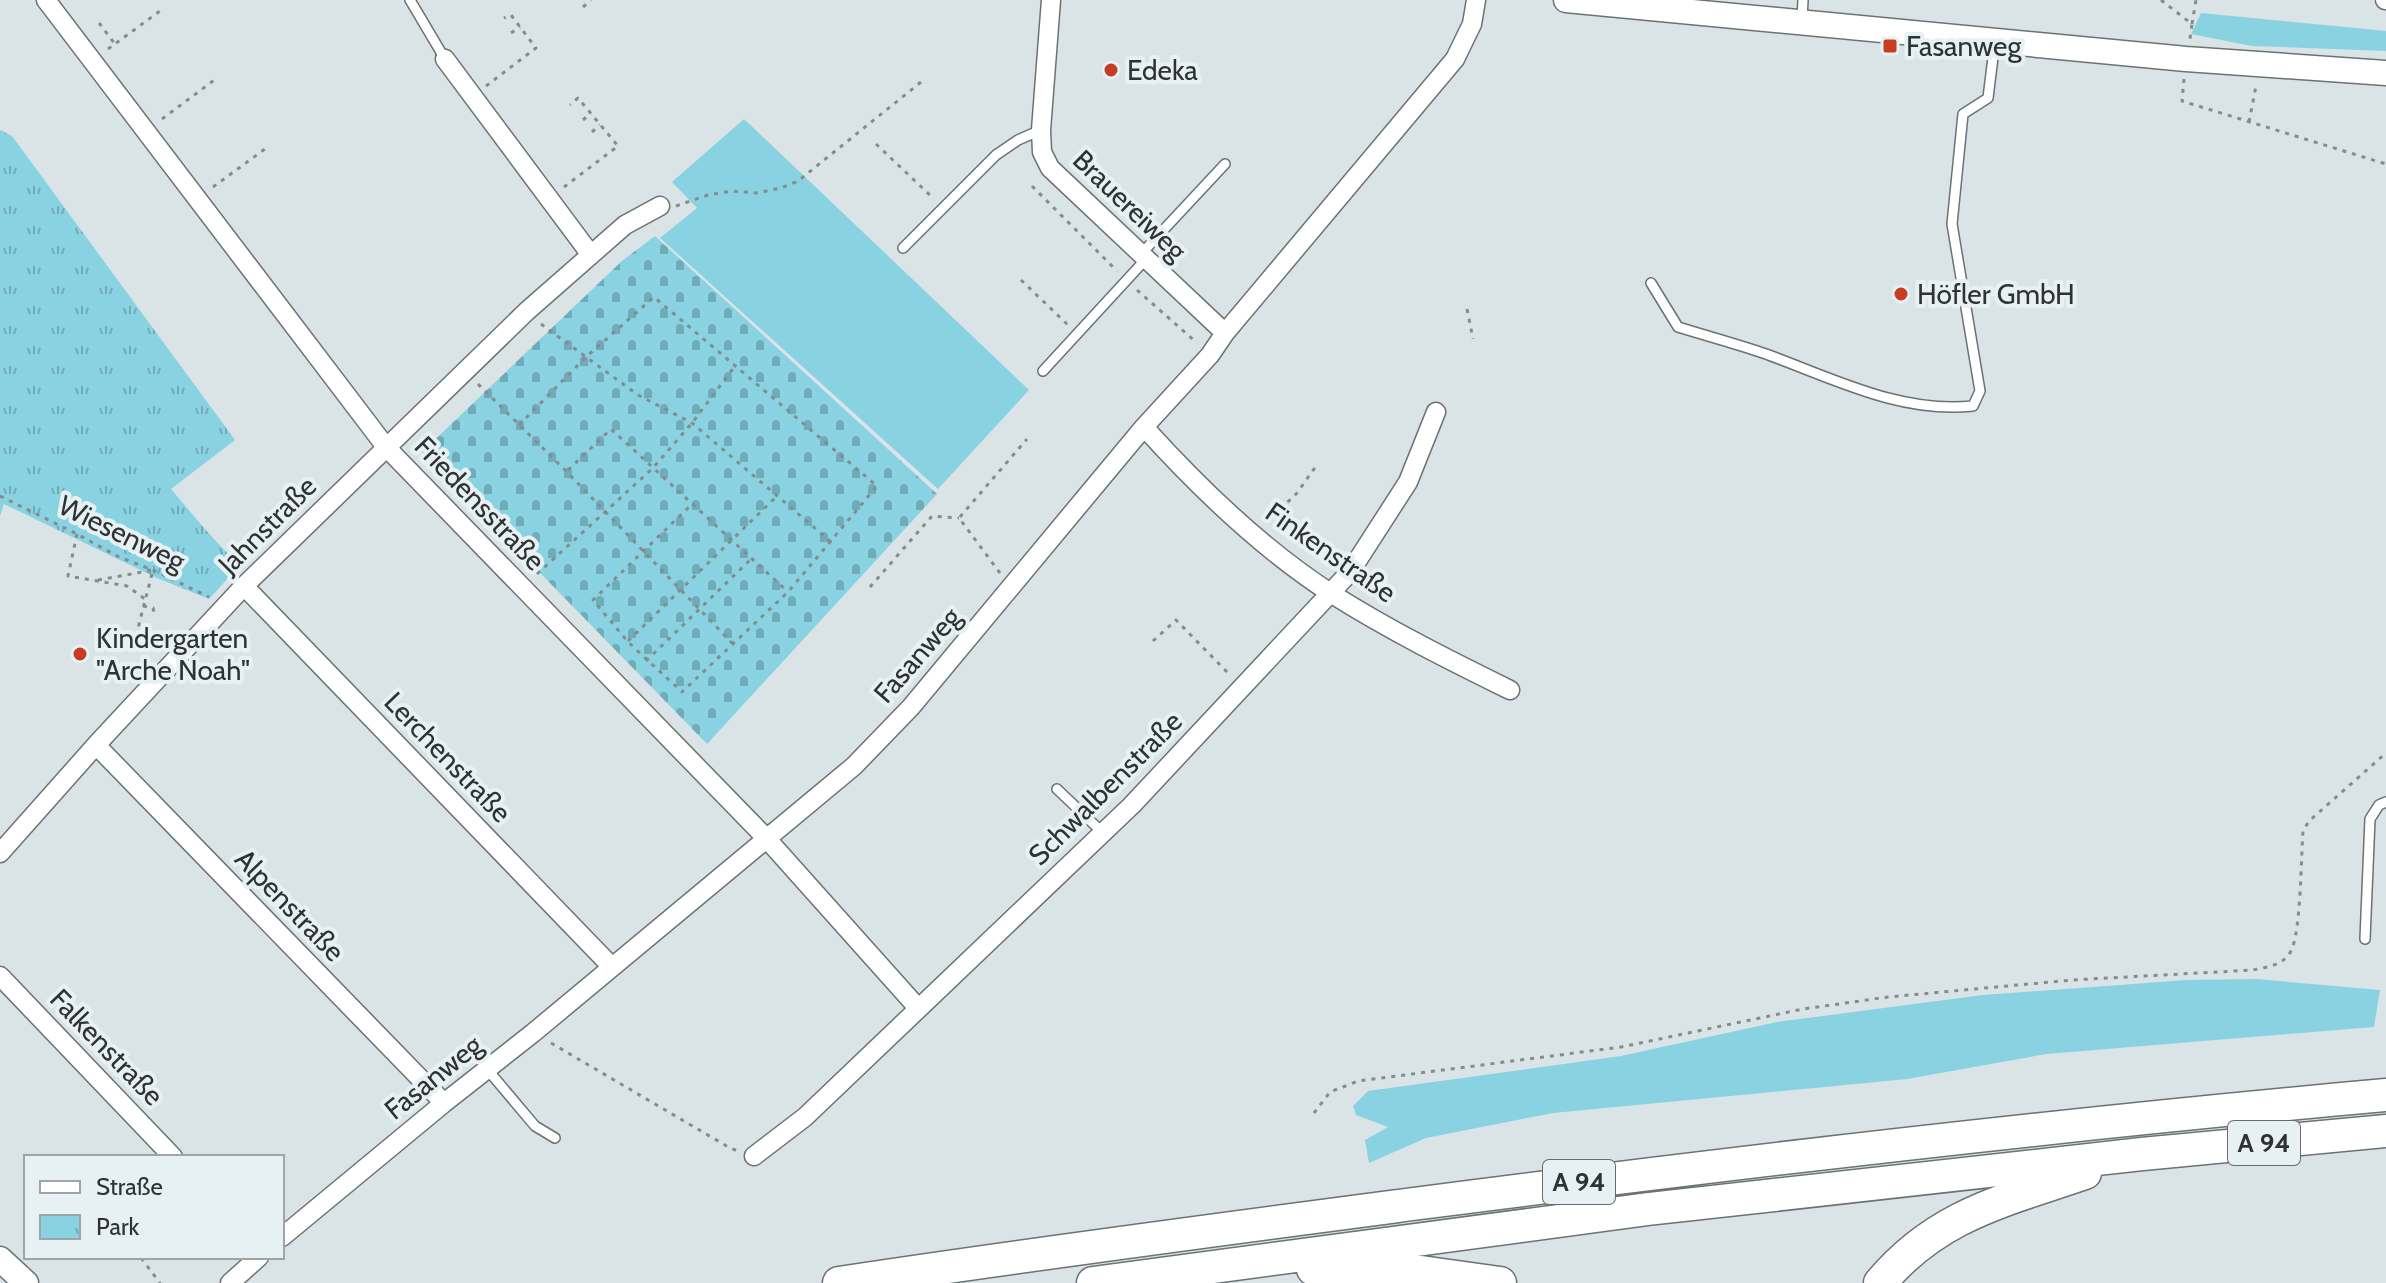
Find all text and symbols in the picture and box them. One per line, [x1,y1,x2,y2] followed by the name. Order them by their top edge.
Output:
[1906,29,2022,63] place label: Fasanweg
[1881,37,1899,55] marker: Fasanweg
[1127,53,1198,87] place label: Edeka
[1102,61,1120,79] marker: Edeka
[1066,142,1195,268] street label: Brauereiweg
[1917,277,2075,311] place label: Höfler GmbH
[1892,285,1910,303] marker: Höfler GmbH
[408,429,552,577] street label: Friedensstraße
[210,469,323,582] street label: Jahnstraße
[53,488,192,579] street label: Wiesenweg
[1259,495,1403,609] street label: Finkenstraße
[866,600,968,710] street label: Fasanweg
[96,621,250,687] place label: Kindergarten "Arche Noah"
[71,645,89,663] marker: Kindergarten "Arche Noah"
[377,685,519,829] street label: Lerchenstraße
[1021,704,1189,872] street label: Schwalbenstraße
[228,842,352,968] street label: Alpenstraße
[43,982,171,1112] street label: Falkenstraße
[377,1027,489,1127] street label: Fasanweg
[2228,1121,2300,1165] road number: A 94
[24,1155,284,1259] legend
[1543,1160,1615,1204] road number: A 94
[96,1172,163,1201] text: Straße
[96,1212,139,1241] text: Park

